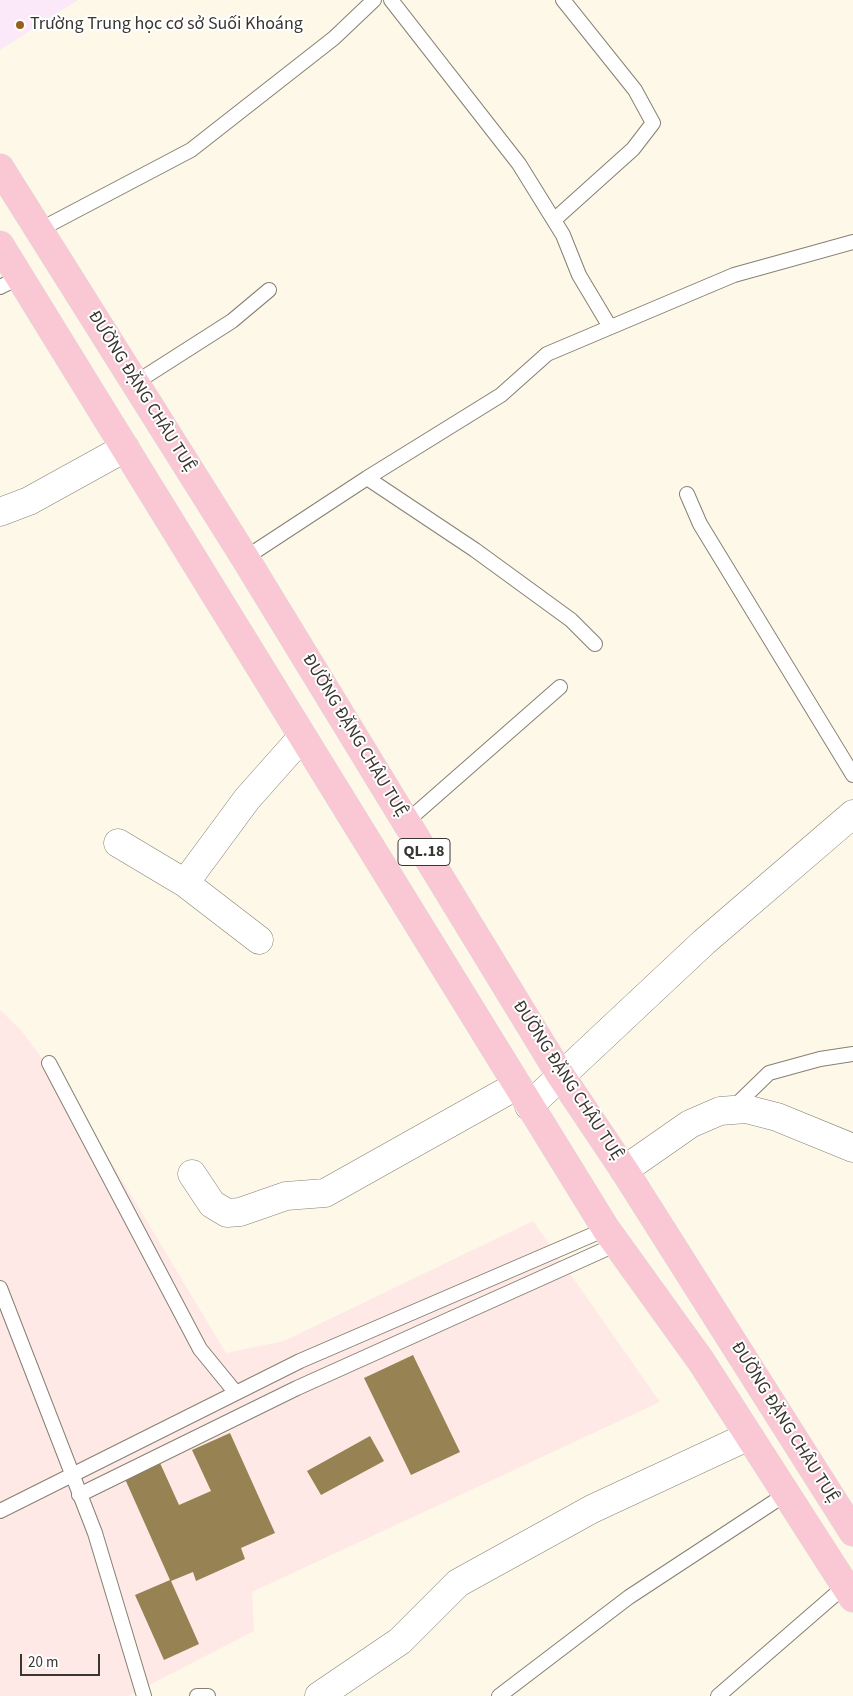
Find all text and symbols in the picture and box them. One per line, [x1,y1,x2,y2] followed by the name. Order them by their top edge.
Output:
[30,14,303,36] place label: Trường Trung học cơ sở Suối Khoáng
[14,19,26,31] marker: Trường Trung học cơ sở Suối Khoáng
[82,307,200,477] street label: ĐƯỜNG ĐẶNG CHÂU TUỆ
[297,651,411,821] street label: ĐƯỜNG ĐẶNG CHÂU TUỆ
[398,839,450,866] road number: QL.18
[507,997,627,1165] street label: ĐƯỜNG ĐẶNG CHÂU TUỆ
[725,1338,843,1508] street label: ĐƯỜNG ĐẶNG CHÂU TUỆ
[22,1644,102,1676] scale bar
[28,1652,58,1673] text: 20 m

